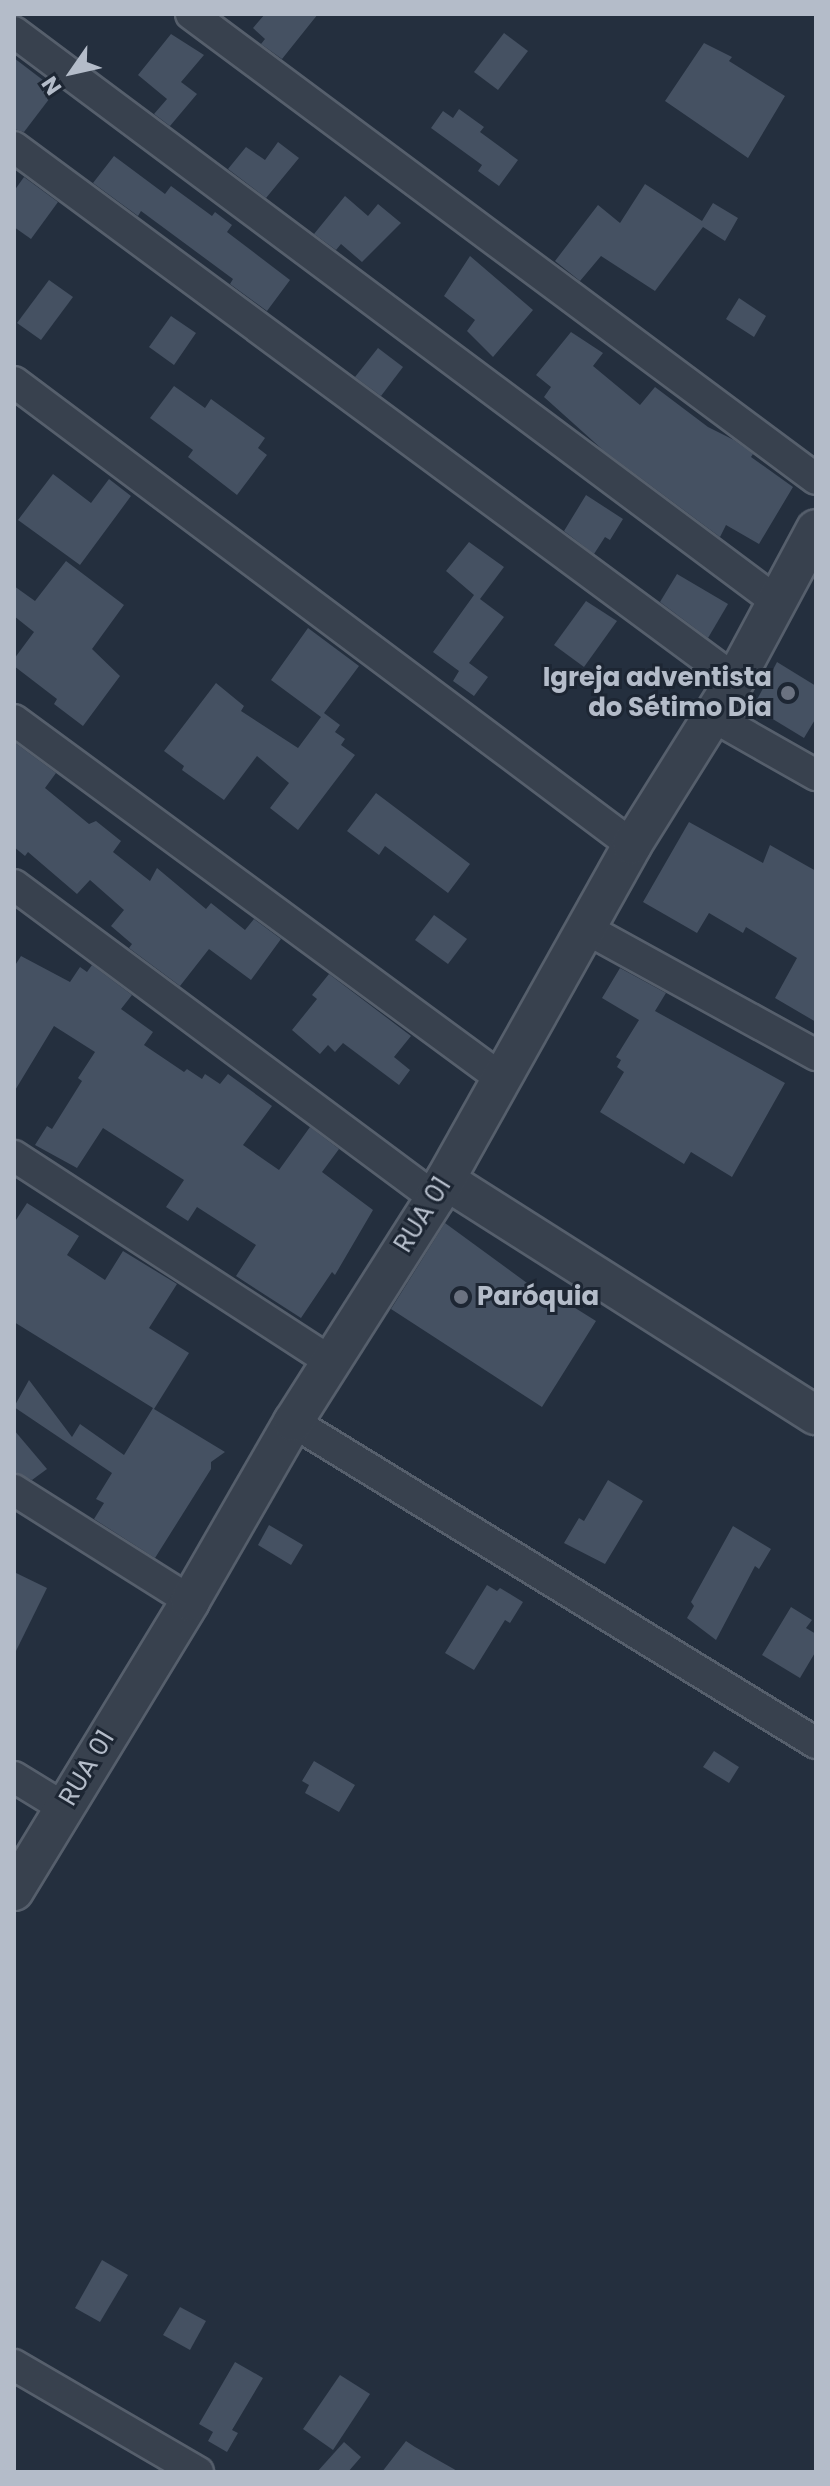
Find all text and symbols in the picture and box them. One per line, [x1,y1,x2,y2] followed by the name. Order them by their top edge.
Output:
[32,32,112,112] north arrow
[34,70,69,101] text: N
[543,662,772,724] place label: Igreja adventista do Sétimo Dia
[779,684,797,702] marker: Igreja adventista do Sétimo Dia
[388,1172,458,1258] street label: RUA 01
[477,1281,599,1313] place label: Paróquia
[452,1288,470,1306] marker: Paróquia
[52,1725,122,1811] street label: RUA 01

